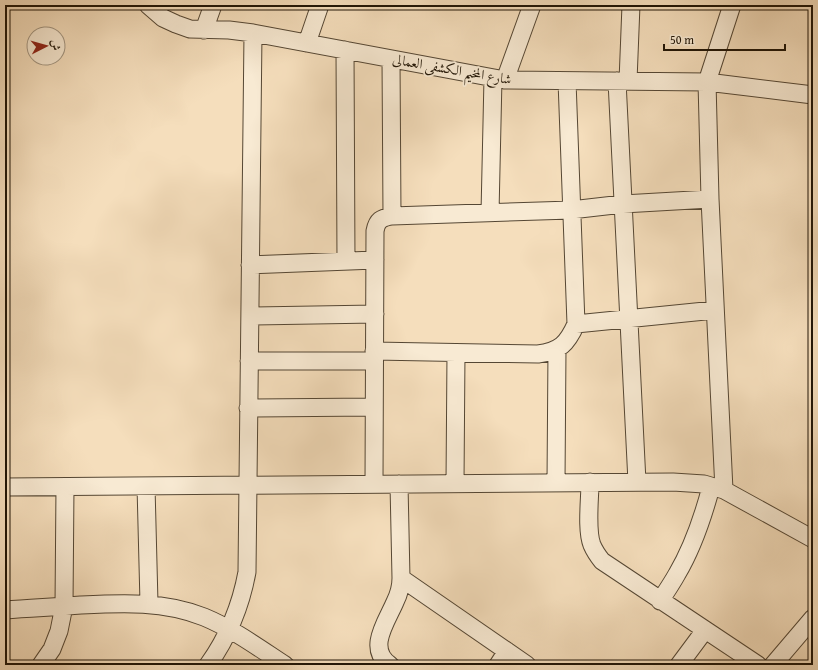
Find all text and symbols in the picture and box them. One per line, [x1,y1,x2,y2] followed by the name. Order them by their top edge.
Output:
[26,26,66,66] north arrow
[664,26,785,52] scale bar
[670,31,694,48] text: 50 m
[47,39,64,51] text: ش
[390,49,513,93] street label: شارع المخيم الكشفى العمالى

